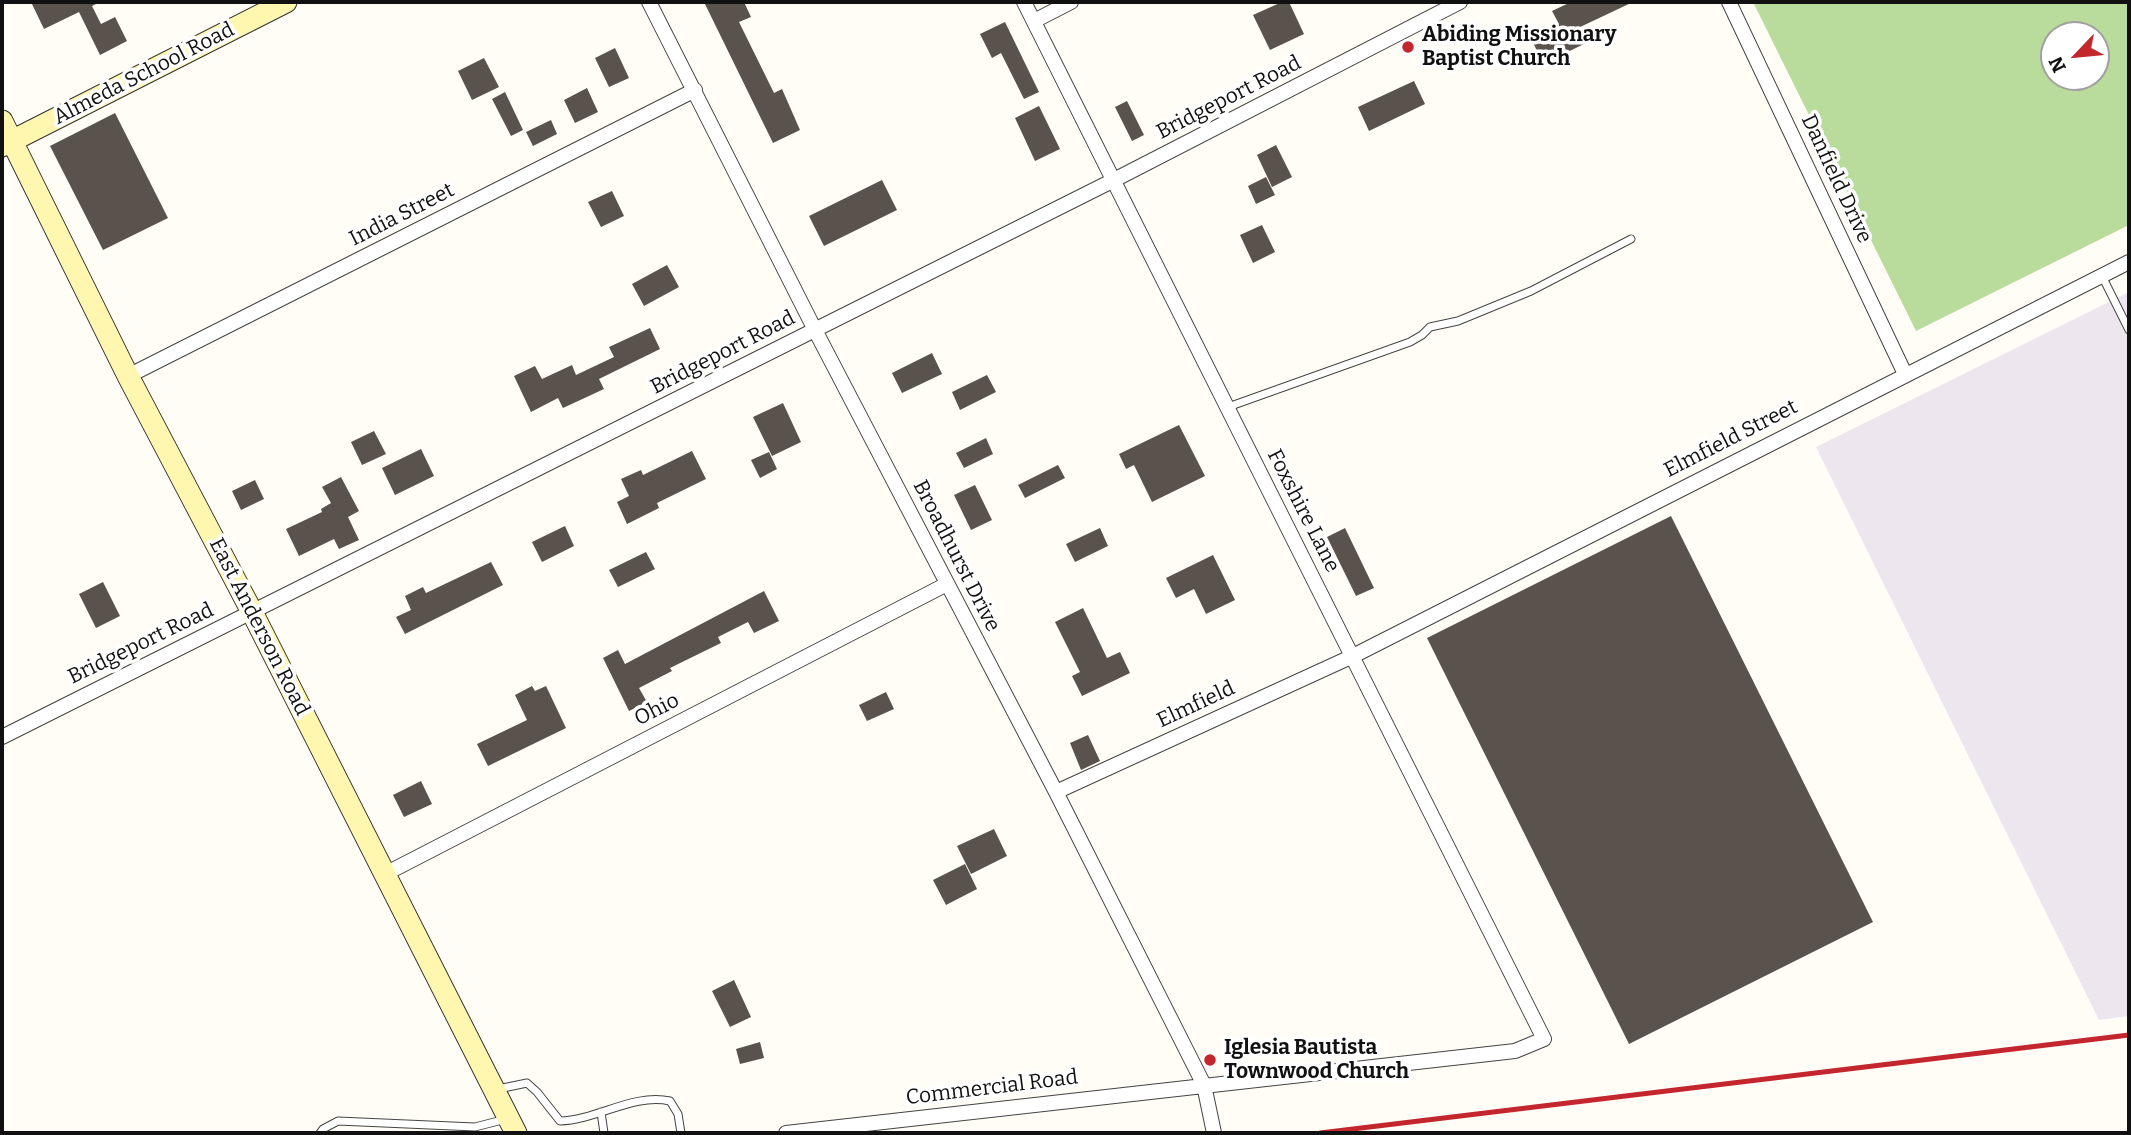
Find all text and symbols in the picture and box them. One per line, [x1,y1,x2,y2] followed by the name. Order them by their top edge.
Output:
[49,17,239,131] street label: Almeda School Road
[2040,21,2110,91] north arrow
[1422,22,1616,72] place label: Abiding Missionary Baptist Church
[1400,39,1416,55] marker: Abiding Missionary Baptist Church
[1153,51,1305,145] street label: Bridgeport Road
[2044,53,2071,76] text: N
[1795,111,1877,247] street label: Danfield Drive
[345,178,459,252] street label: India Street
[647,306,799,400] street label: Bridgeport Road
[1660,395,1802,483] street label: Elmfield Street
[1261,445,1345,577] street label: Foxshire Lane
[907,476,1005,636] street label: Broadhurst Drive
[203,534,315,720] street label: East Anderson Road
[64,598,218,690] street label: Bridgeport Road
[1153,676,1239,734] street label: Elmfield
[630,688,684,732] street label: Ohio
[1224,1035,1409,1085] place label: Iglesia Bautista Townwood Church
[1202,1052,1218,1068] marker: Iglesia Bautista Townwood Church
[905,1065,1079,1111] street label: Commercial Road

